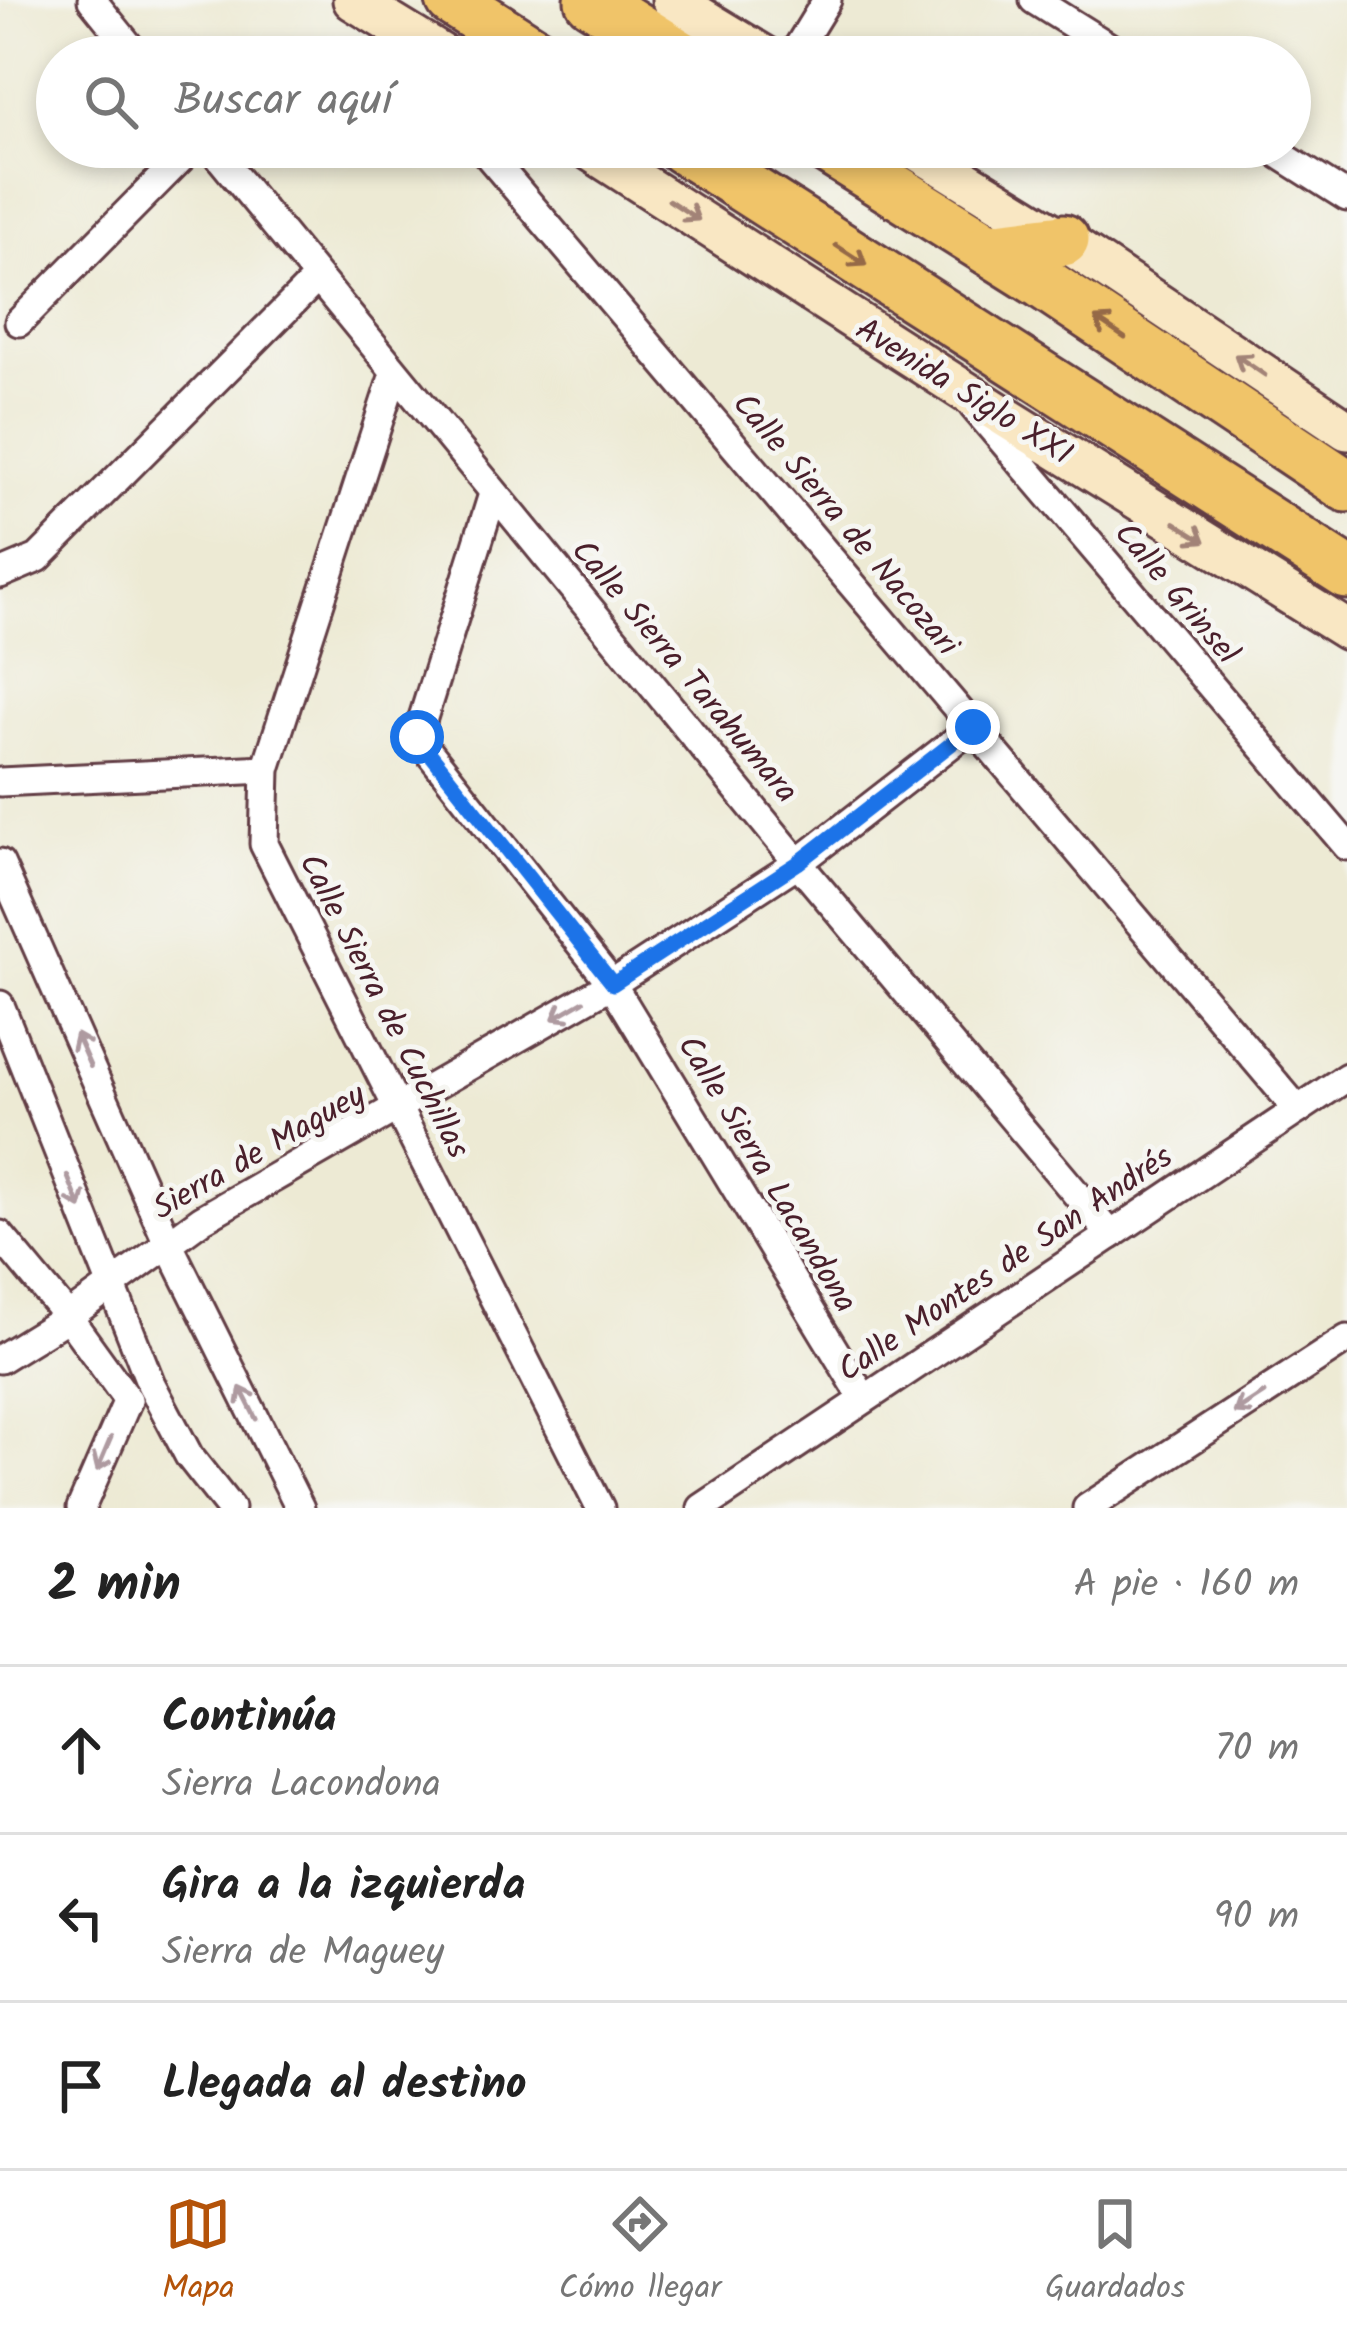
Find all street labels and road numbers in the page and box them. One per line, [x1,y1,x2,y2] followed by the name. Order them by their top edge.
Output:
[844,305,1082,481] street label: Avenida Siglo XXI
[718,381,972,670] street label: Calle Sierra de Nacozari
[1099,511,1251,678] street label: Calle Grinsel
[556,528,810,816] street label: Calle Sierra Tarahumara
[283,845,483,1168] street label: Calle Sierra de Cuchillas
[662,1026,870,1324] street label: Calle Sierra Lacandona
[143,1070,377,1236] street label: Sierra de Maguey
[827,1133,1184,1397] street label: Calle Montes de San Andrés

